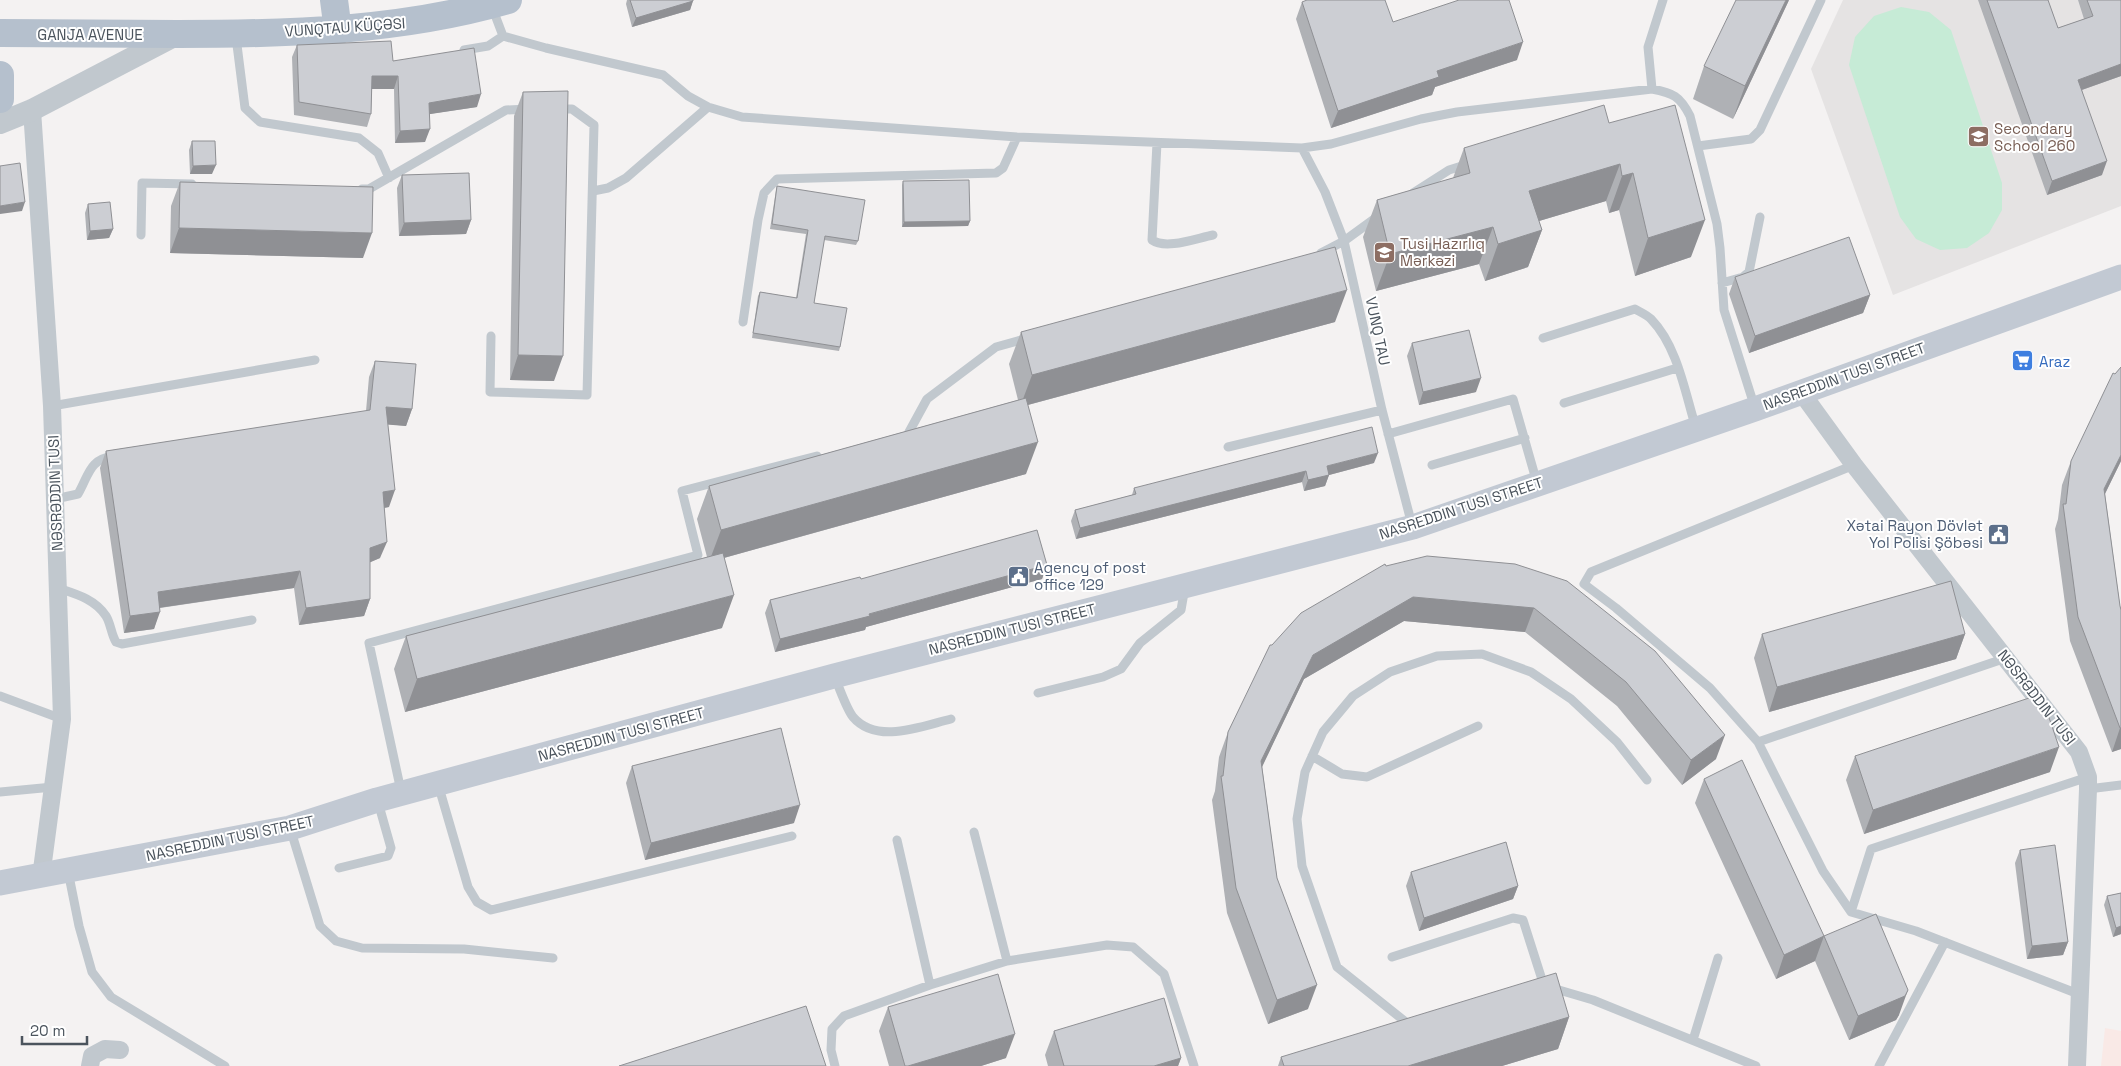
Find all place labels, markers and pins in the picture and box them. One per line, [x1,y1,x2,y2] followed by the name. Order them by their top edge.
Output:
[1994,119,2075,155] place label: Secondary School 260
[1966,125,1990,149] school or university icon: Secondary School 260
[1400,234,1485,270] place label: Tusi Hazırlıq Mərkəzi
[1372,240,1396,264] school or university icon: Tusi Hazırlıq Mərkəzi
[2011,349,2035,373] supermarket icon: Araz
[2039,352,2070,371] place label: Araz
[1847,516,1983,552] place label: Xətai Rayon Dövlət Yol Polisi Şöbəsi
[1987,522,2011,546] public building icon: Xətai Rayon Dövlət Yol Polisi Şöbəsi
[1034,558,1146,594] place label: Agency of post office 129
[1006,564,1030,588] public building icon: Agency of post office 129

